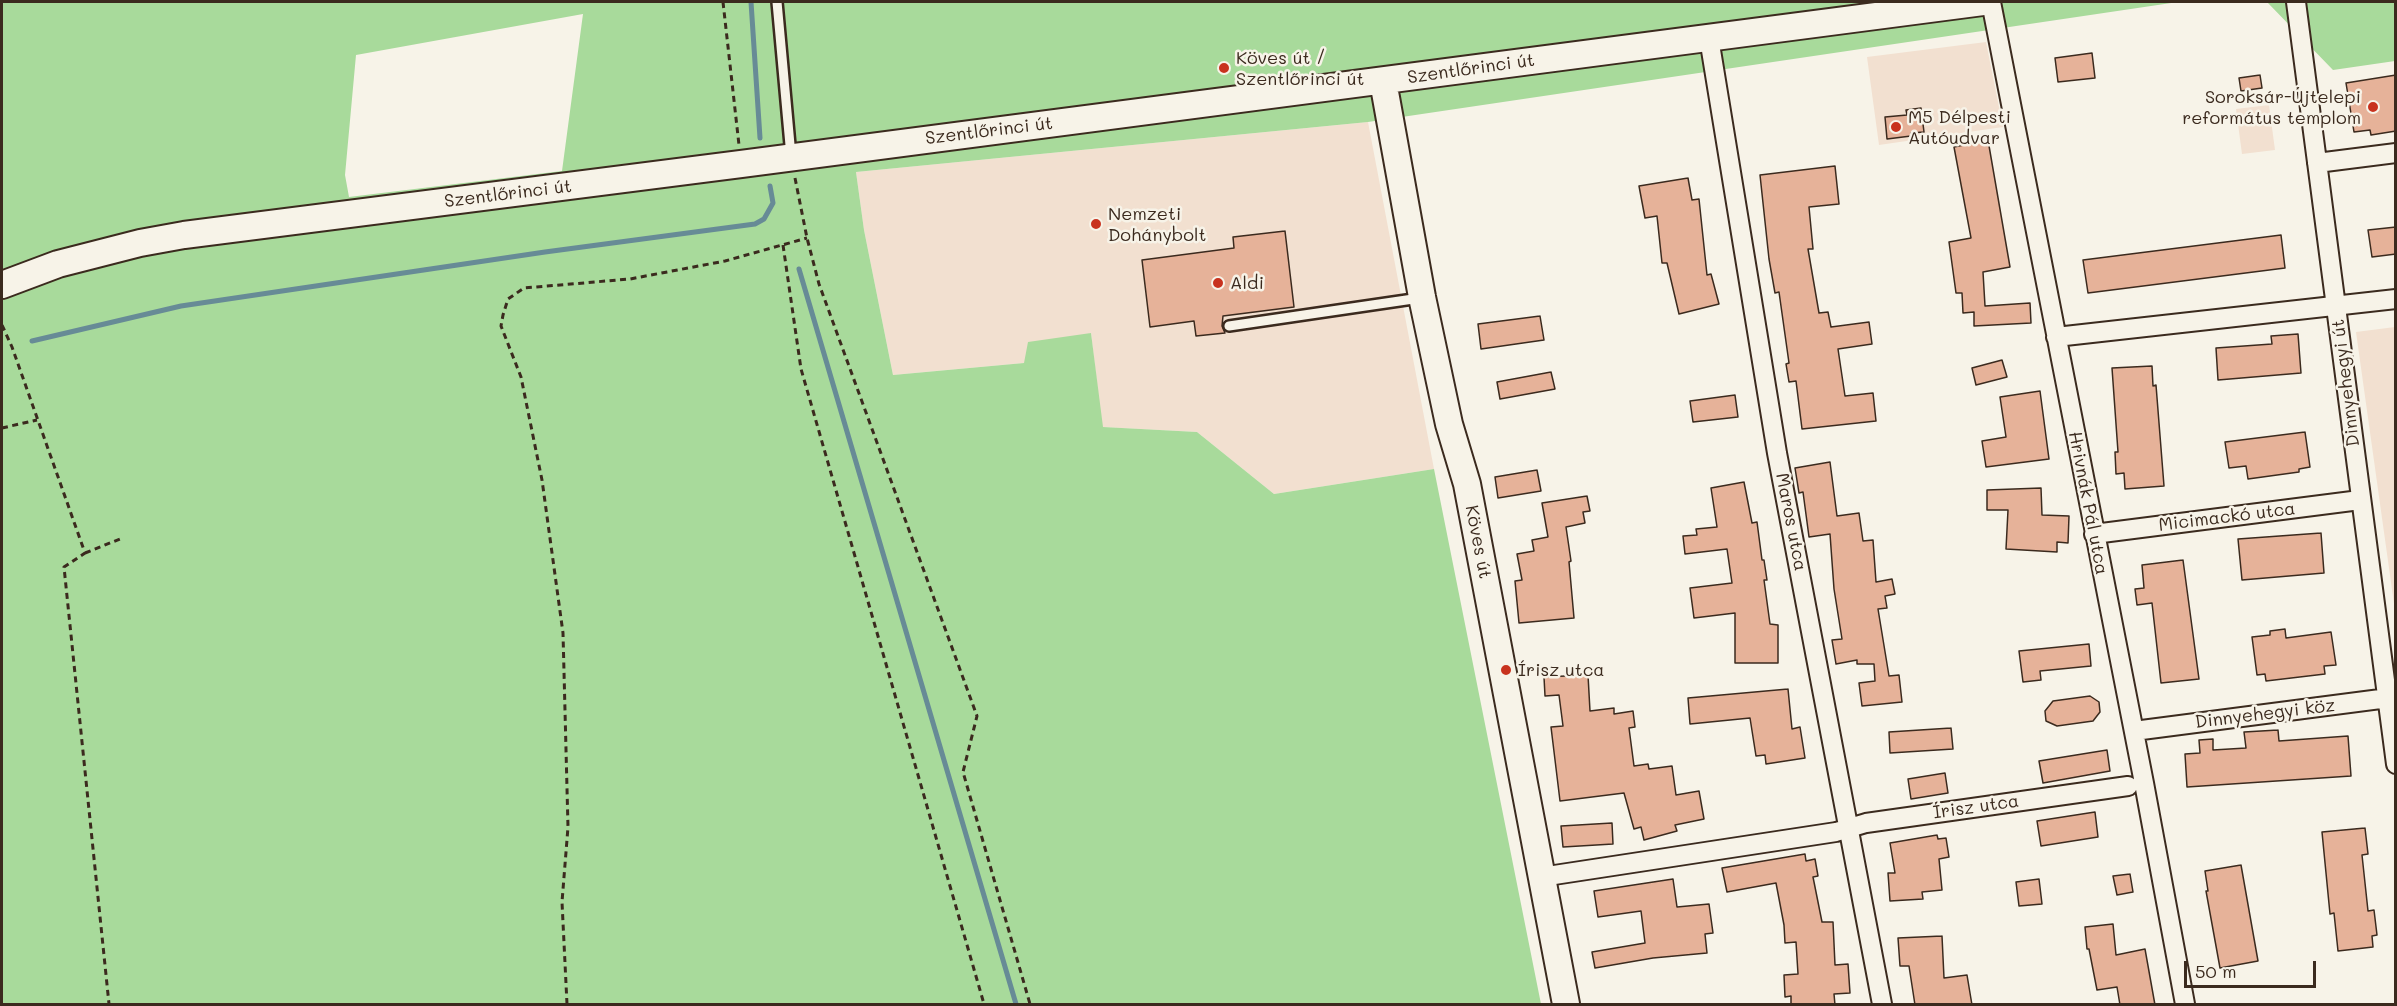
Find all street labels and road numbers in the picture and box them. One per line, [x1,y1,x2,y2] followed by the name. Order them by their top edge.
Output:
[1406,49,1536,89] street label: Szentlőrinci út
[924,112,1054,150] street label: Szentlőrinci út
[443,175,573,213] street label: Szentlőrinci út
[2327,318,2365,448] street label: Dinnyehegyi út
[2064,430,2112,576] street label: Hrivnák Pál utca
[1771,471,1811,573] street label: Maros utca
[2157,498,2297,536] street label: Micimackó utca
[1460,503,1496,581] street label: Köves út
[2194,695,2336,733] street label: Dinnyehegyi köz
[1932,790,2020,824] street label: Írisz utca

